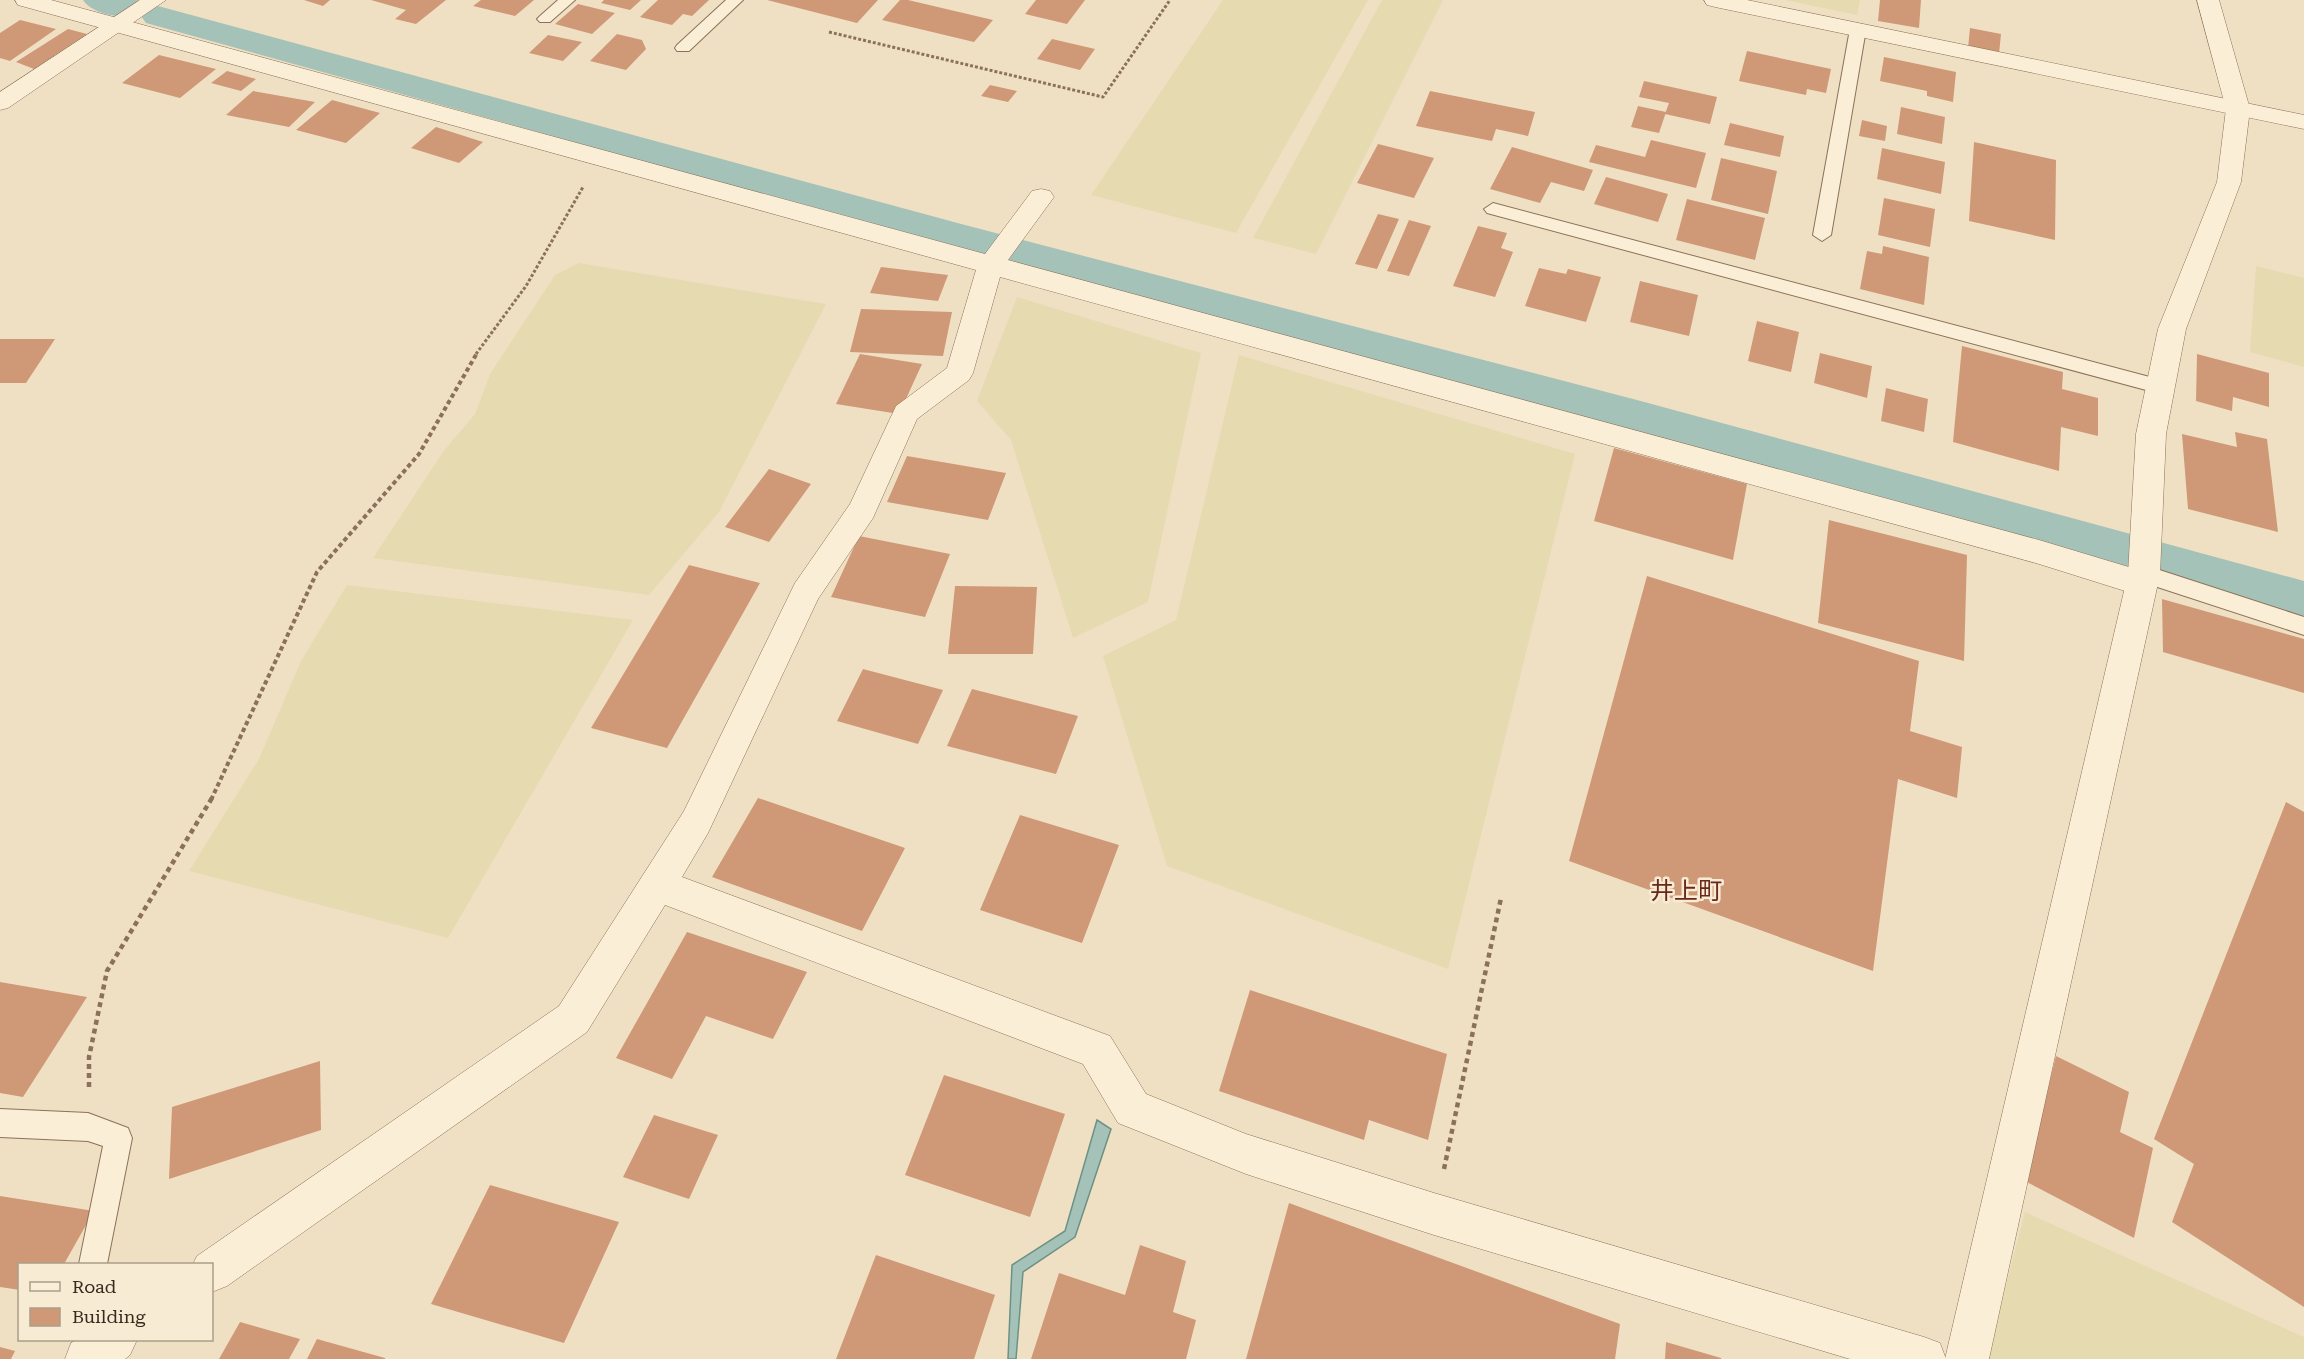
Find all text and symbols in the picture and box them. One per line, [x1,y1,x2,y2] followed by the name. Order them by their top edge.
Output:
[1650,877,1722,905] district label: 井上町
[18,1263,213,1341] legend
[72,1276,117,1297] text: Road
[72,1306,146,1327] text: Building

